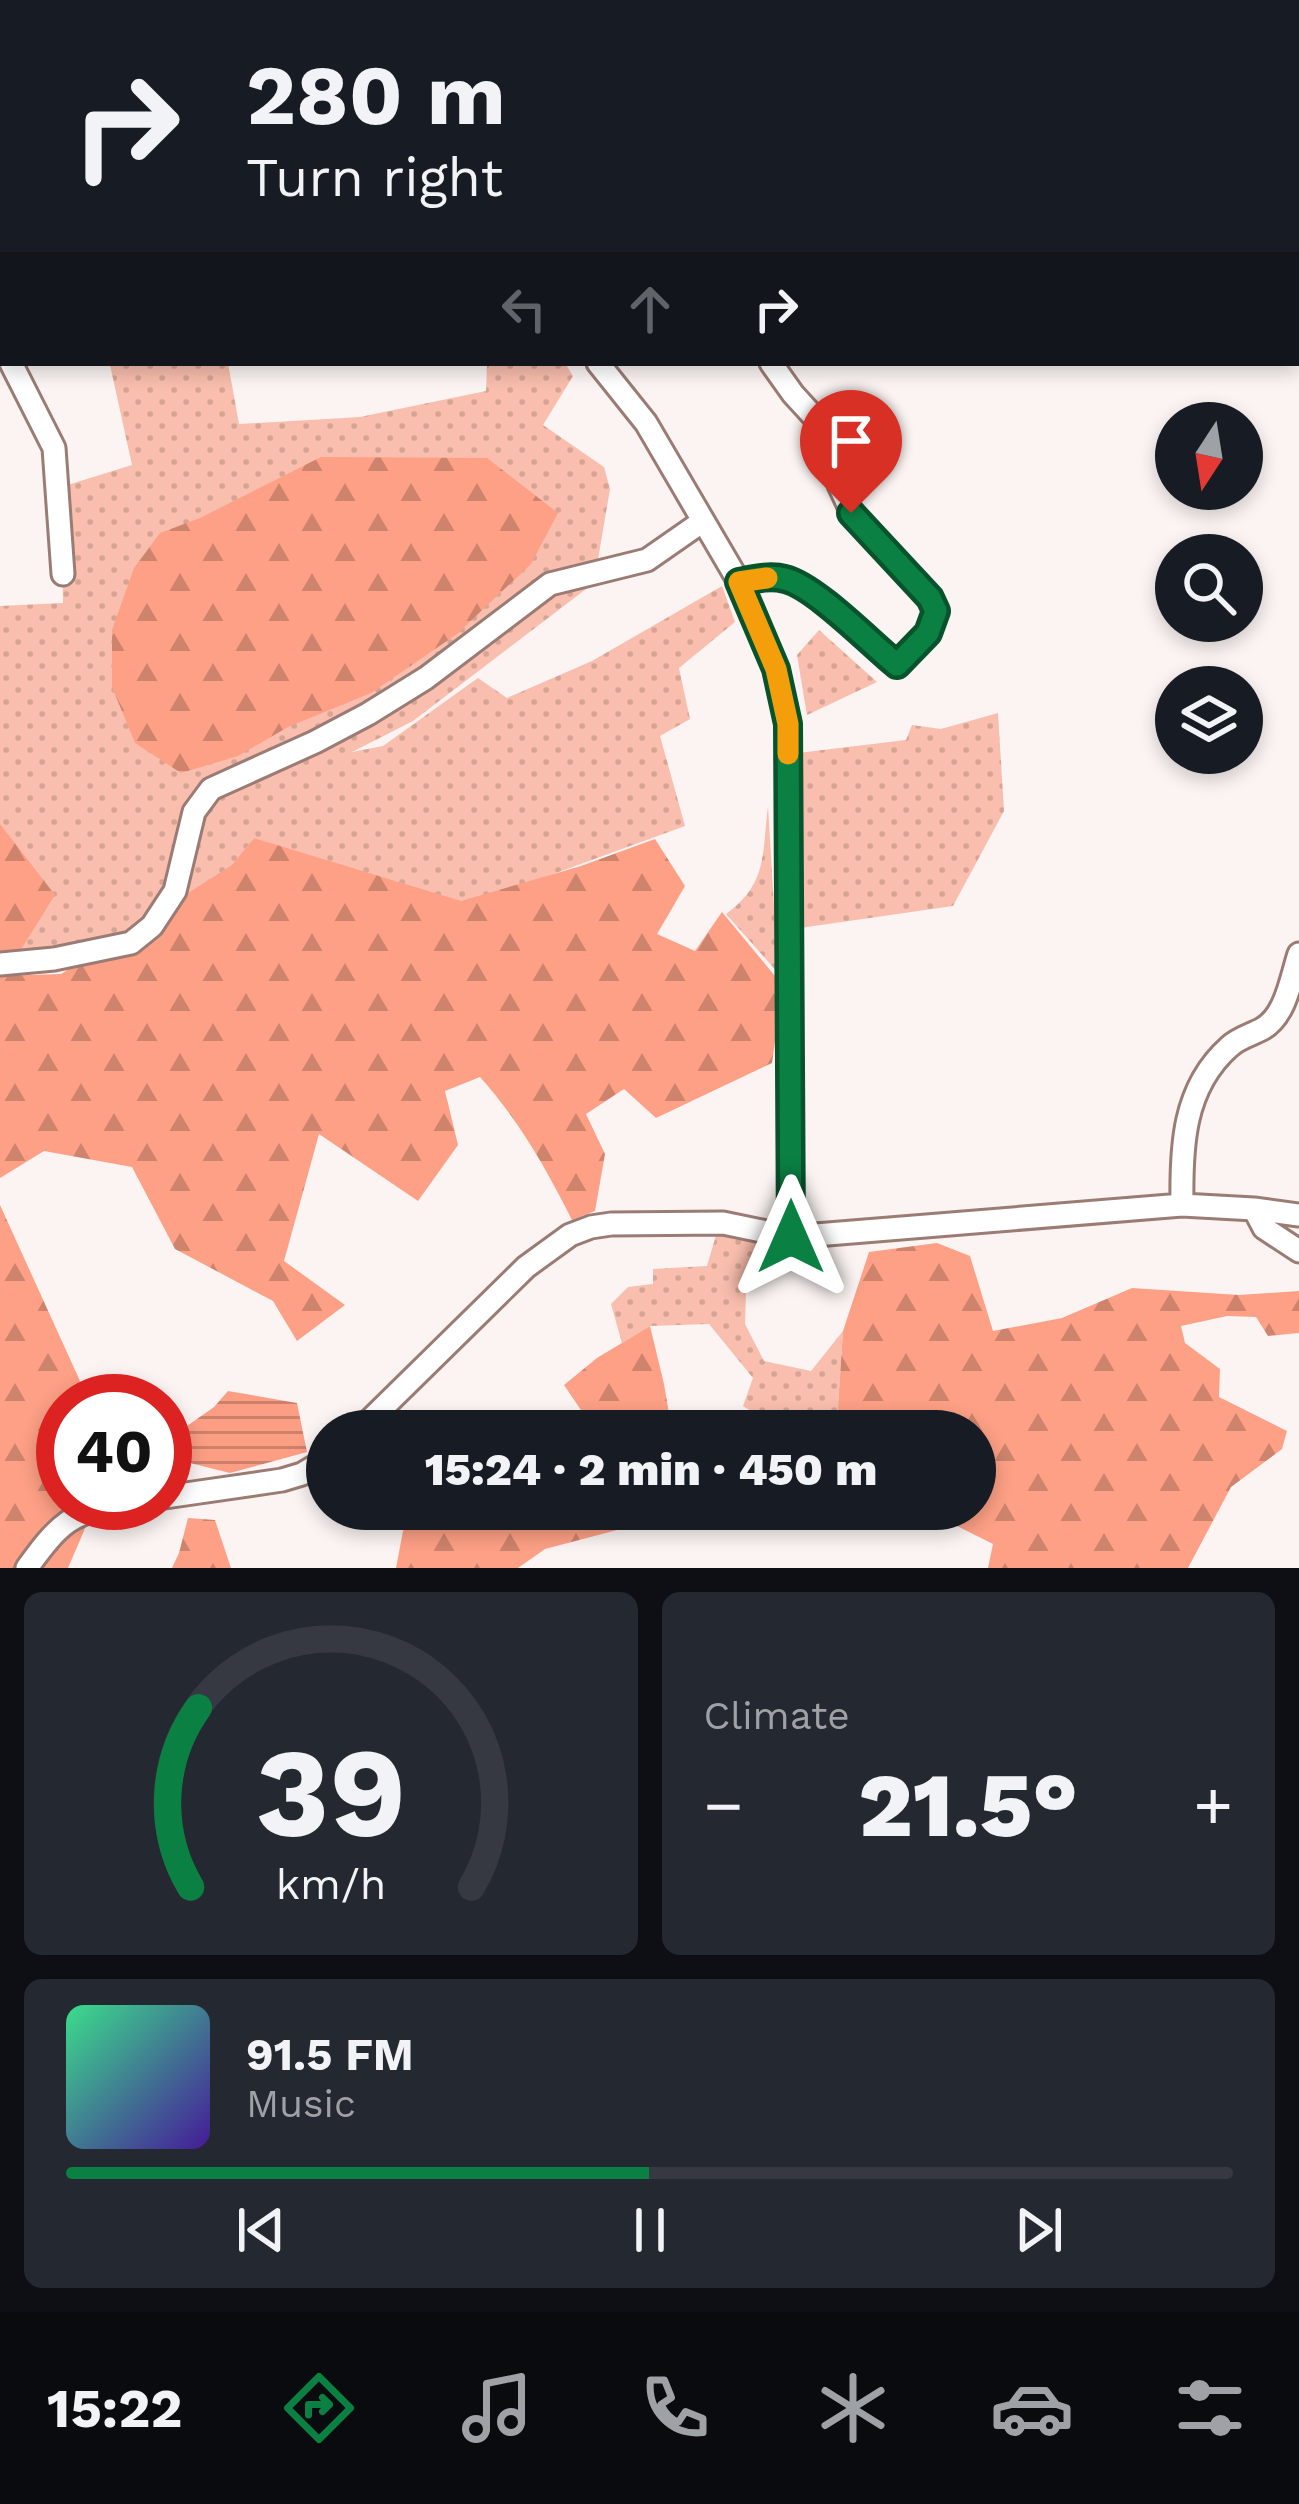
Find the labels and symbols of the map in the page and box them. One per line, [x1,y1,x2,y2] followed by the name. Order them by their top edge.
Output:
[800,390,902,513] pin
[1155,402,1263,510] north arrow
[728,1174,854,1300] position arrow
[36,1374,192,1530] speed limit sign: 40

